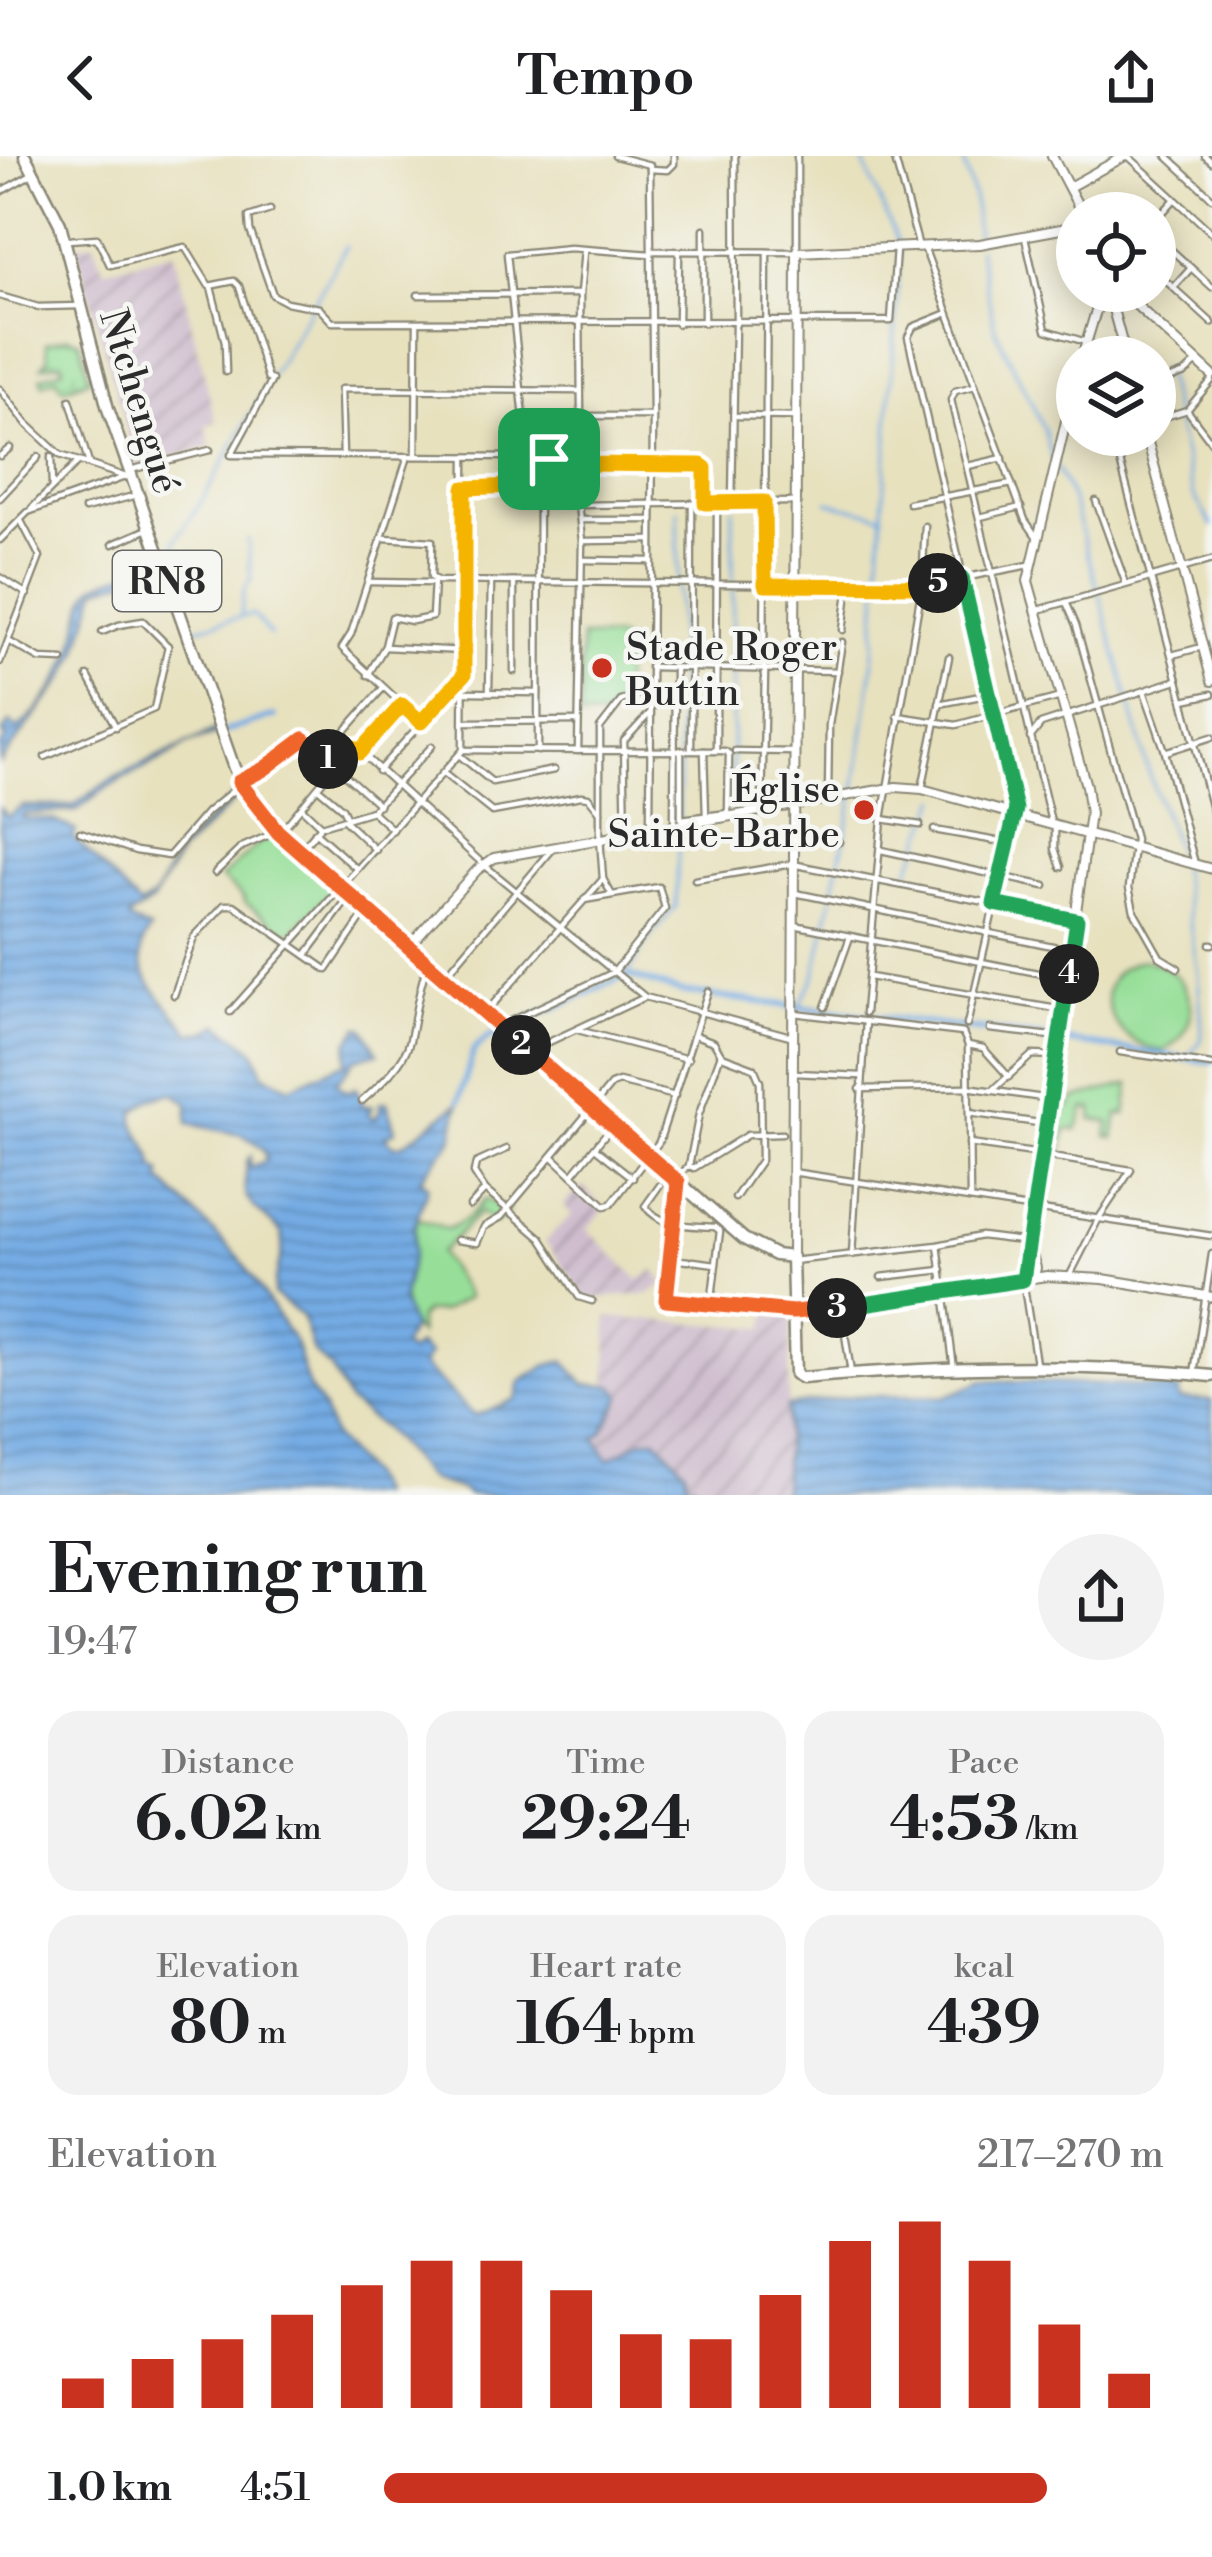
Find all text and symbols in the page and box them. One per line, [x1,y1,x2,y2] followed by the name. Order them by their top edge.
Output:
[517,44,695,112] text: Tempo
[48,45,114,111] icon: back
[1098,45,1164,111] icon: share
[1056,192,1176,456] map controls
[1056,192,1176,312] button: locate
[87,304,190,500] street label: Ntchengué
[1056,336,1176,456] button: layers
[498,408,600,510] pin
[516,426,582,492] icon: arrive
[113,551,221,611] road number: RN8
[908,553,968,613] pin: 5
[928,562,948,603] text: 5
[625,624,837,718] place label: Stade Roger Buttin
[589,655,615,681] marker: Stade Roger Buttin
[298,729,358,789] pin: 1
[320,738,336,779] text: 1
[608,764,840,860] place label: Église Sainte-Barbe
[851,797,877,823] marker: Église Sainte-Barbe
[1039,944,1099,1004] pin: 4
[1058,953,1080,994] text: 4
[491,1015,551,1075] pin: 2
[511,1024,531,1065] text: 2
[807,1278,867,1338] pin: 3
[827,1287,847,1328] text: 3
[48,1531,427,1614] text: Evening run
[1038,1534,1164,1660] button: share
[48,1618,137,1667] text: 19:47
[161,1743,295,1784] text: Distance
[566,1743,646,1784] text: Time
[949,1743,1019,1784] text: Pace
[134,1784,269,1859] text: 6.02
[521,1784,691,1859] text: 29:24
[889,1784,1019,1859] text: 4:53
[269,1809,322,1850] text: km
[1019,1809,1079,1850] text: /km
[157,1947,299,1988] text: Elevation
[530,1947,682,1988] text: Heart rate
[954,1947,1014,1988] text: kcal
[169,1988,251,2063] text: 80
[516,1988,622,2063] text: 164
[927,1988,1041,2063] text: 439
[251,2013,287,2054] text: m
[622,2013,696,2054] text: bpm
[48,2131,217,2180] text: Elevation
[977,2131,1164,2180] text: 217–270 m
[48,2464,172,2513] text: 1.0 km
[240,2464,310,2513] text: 4:51

